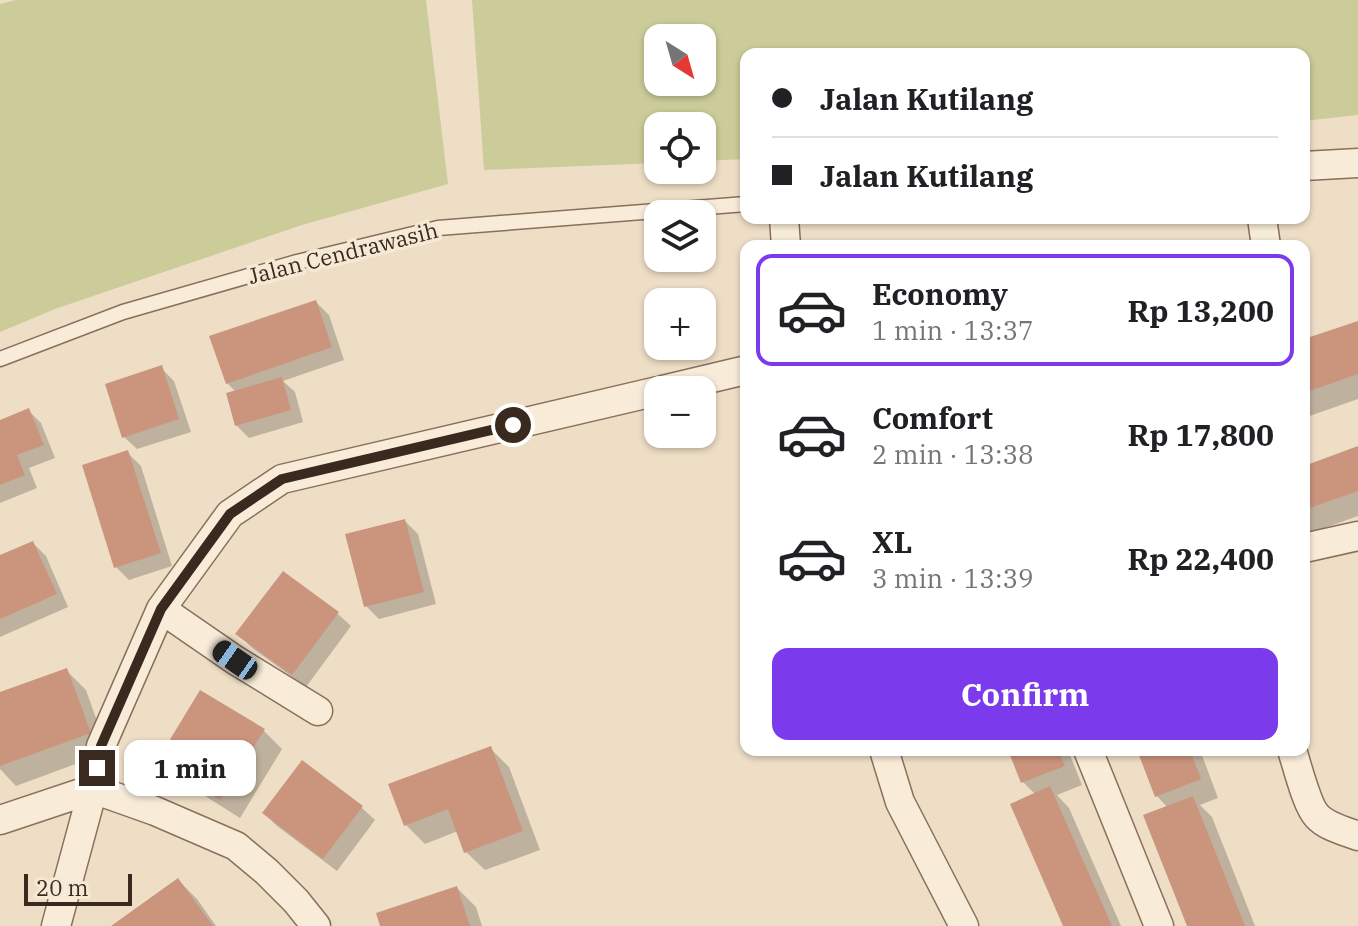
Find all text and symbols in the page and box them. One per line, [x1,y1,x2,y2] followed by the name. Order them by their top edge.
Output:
[644,24,716,96] north arrow
[644,24,716,448] map controls
[820,79,1034,118] text: Jalan Kutilang
[644,112,716,184] button: locate
[820,156,1034,195] text: Jalan Kutilang
[644,200,716,272] button: layers
[245,215,441,290] street label: Jalan Cendrawasih
[776,274,848,346] icon: car
[872,274,1008,313] text: Economy
[644,288,716,360] button: +
[1128,291,1274,330] text: Rp 13,200
[872,313,1034,347] text: 1 min · 13:37
[644,376,716,448] button: −
[776,398,848,470] icon: car
[872,398,993,437] text: Comfort
[495,407,531,443] route start
[1128,415,1274,454] text: Rp 17,800
[872,437,1034,471] text: 2 min · 13:38
[776,522,848,594] icon: car
[872,522,912,561] text: XL
[1128,539,1274,578] text: Rp 22,400
[872,561,1034,595] text: 3 min · 13:39
[208,636,262,684] car
[772,648,1278,740] button: Confirm
[125,740,257,796] callout: 1 min
[79,750,115,786] route end
[154,751,226,785] text: 1 min
[24,870,132,906] scale bar
[36,873,88,902] text: 20 m

